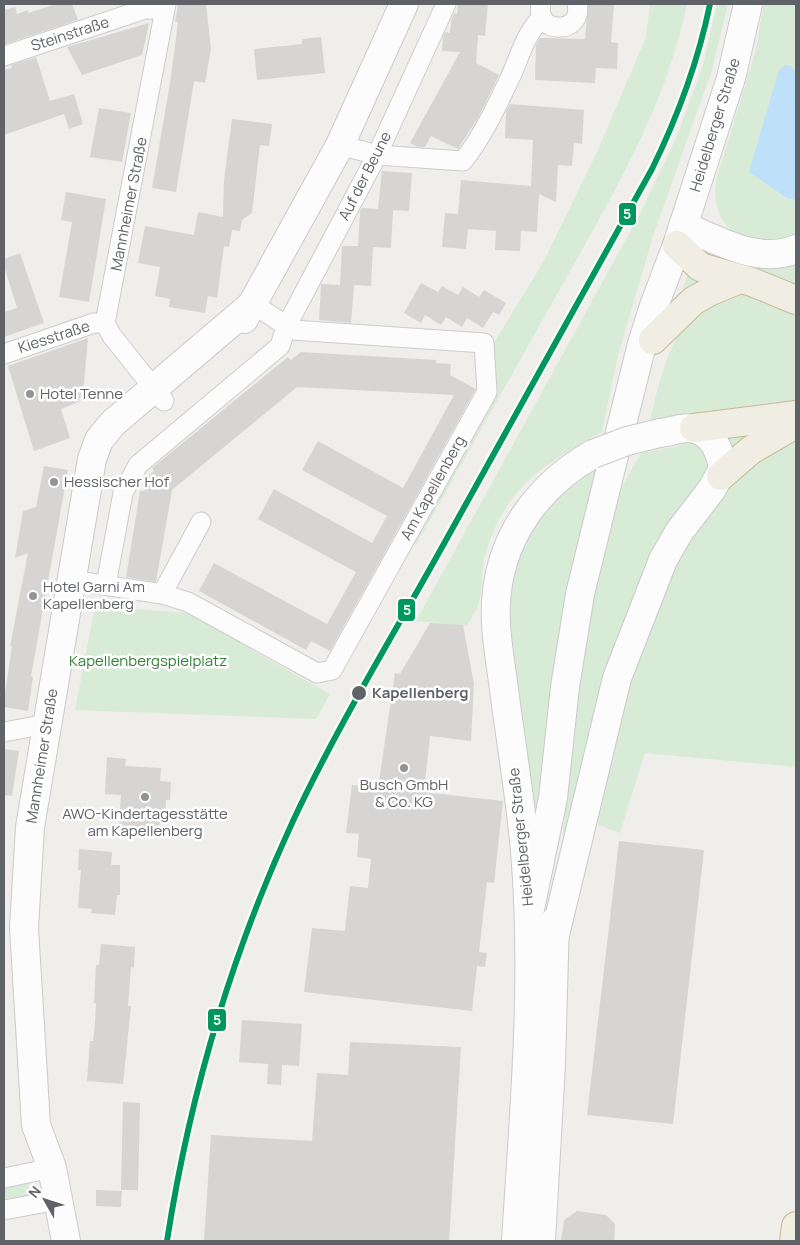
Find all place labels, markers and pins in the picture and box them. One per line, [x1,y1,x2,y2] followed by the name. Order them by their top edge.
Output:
[40,383,123,404] place label: Hotel Tenne
[24,388,36,400] marker: Hotel Tenne
[64,471,170,492] place label: Hessischer Hof
[48,476,60,488] marker: Hessischer Hof
[43,576,145,614] place label: Hotel Garni Am Kapellenberg
[27,590,39,602] marker: Hotel Garni Am Kapellenberg
[372,682,468,703] place label: Kapellenberg
[350,684,368,702] marker: Kapellenberg
[398,762,410,774] marker: Busch GmbH & Co. KG
[360,774,448,812] place label: Busch GmbH & Co. KG
[139,791,151,803] marker: AWO-Kindertagesstätte am Kapellenberg
[62,803,228,841] place label: AWO-Kindertagesstätte am Kapellenberg

